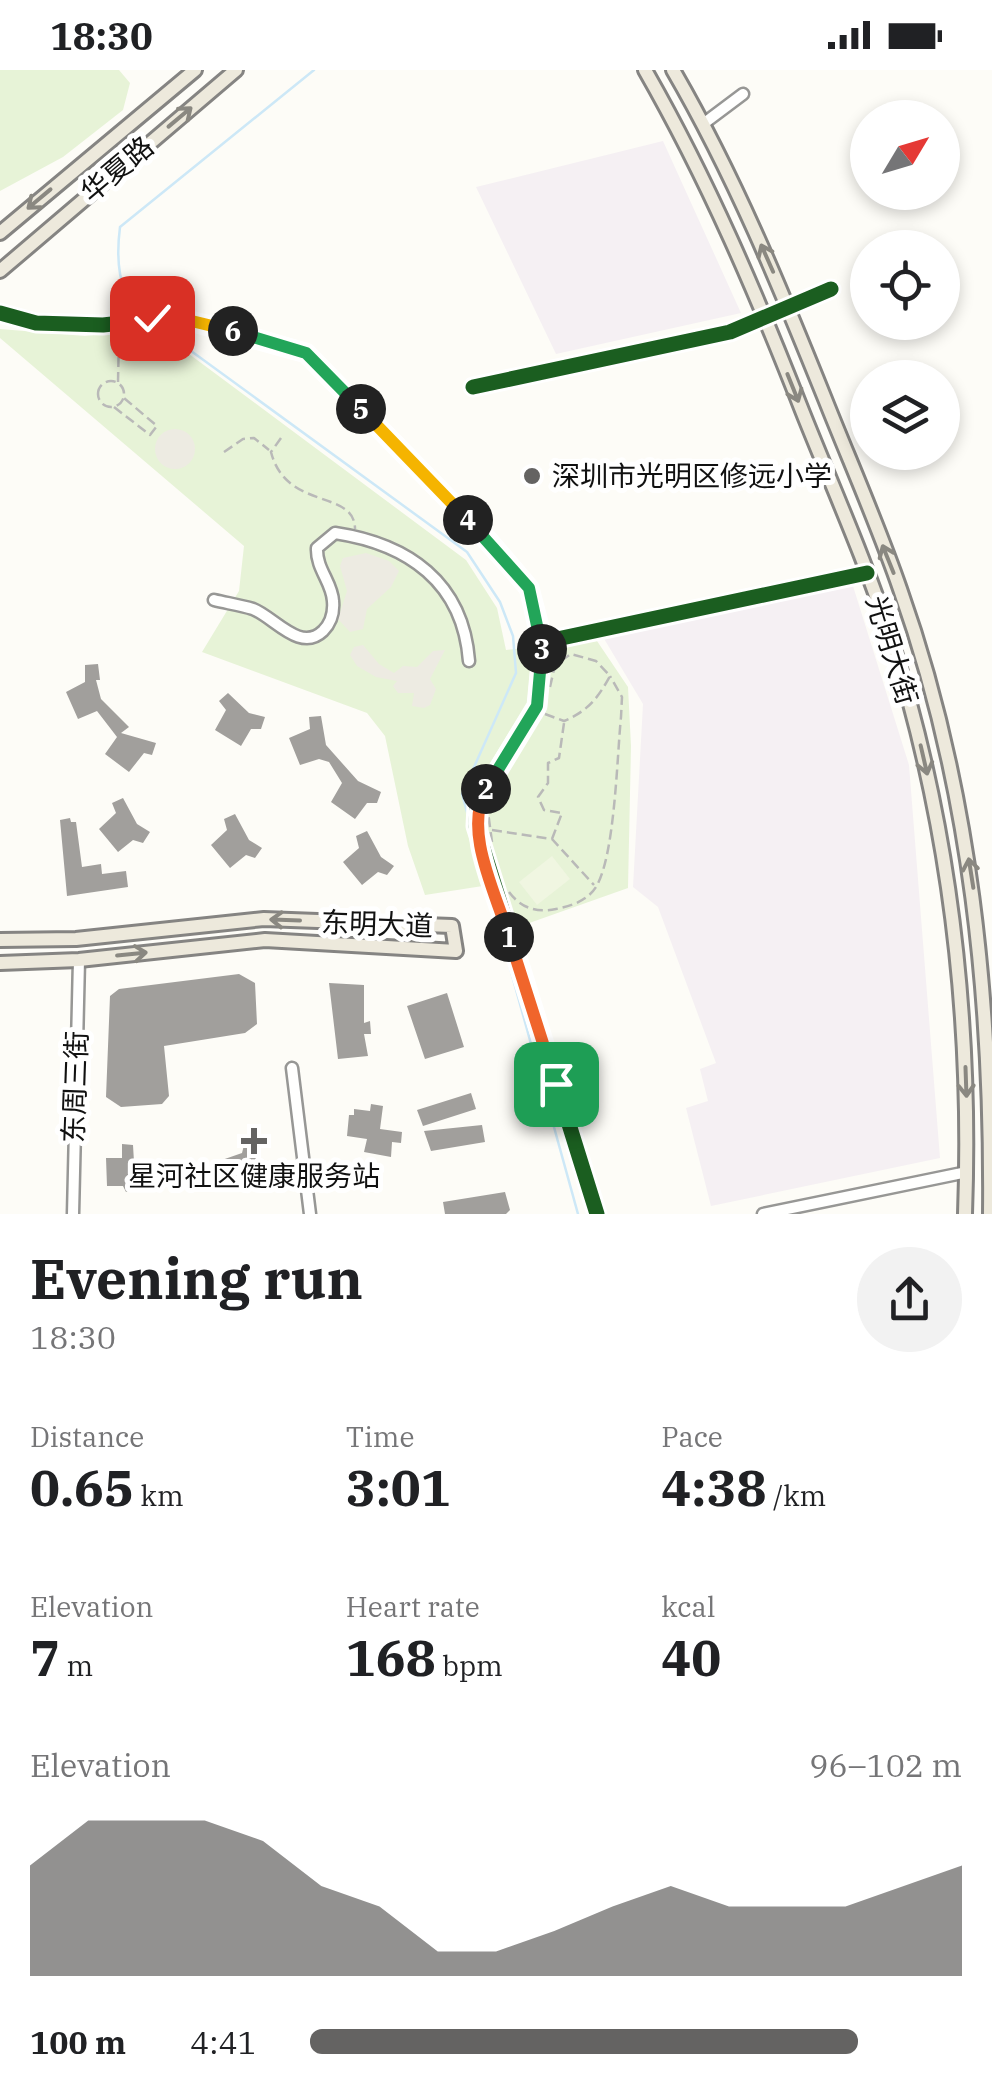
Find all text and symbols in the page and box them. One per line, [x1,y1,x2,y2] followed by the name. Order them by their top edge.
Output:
[50,11,153,60] text: 18:30
[850,100,960,210] north arrow
[850,100,960,470] map controls
[167,106,193,128] one-way arrow
[73,127,161,210] street label: 华夏路
[27,188,53,210] one-way arrow
[850,230,960,340] button: locate
[757,243,775,274] one-way arrow
[110,276,195,361] pin
[125,291,180,346] icon: check
[208,306,258,356] pin: 6
[225,312,241,349] text: 6
[850,360,960,470] button: layers
[786,372,804,403] one-way arrow
[336,384,386,434] pin: 5
[353,390,369,427] text: 5
[552,457,832,494] place label: 深圳市光明区修远小学
[521,465,543,487] marker: 深圳市光明区修远小学
[443,495,493,545] pin: 4
[460,501,476,538] text: 4
[878,544,896,575] one-way arrow
[858,591,927,709] street label: 光明大街
[517,624,567,674] pin: 3
[534,630,550,667] text: 3
[916,743,934,775] one-way arrow
[461,764,511,814] pin: 2
[478,770,494,807] text: 2
[961,857,979,889] one-way arrow
[320,903,434,944] street label: 东明大道
[269,911,301,930] one-way arrow
[484,912,534,962] pin: 1
[501,918,517,955] text: 1
[116,944,148,963] one-way arrow
[54,1030,95,1144] street label: 东周三街
[514,1042,599,1127] pin
[529,1057,584,1112] icon: arrive
[957,1065,976,1097] one-way arrow
[241,1128,267,1154] marker: 星河社区健康服务站
[128,1157,380,1194] place label: 星河社区健康服务站
[30,1243,363,1314] text: Evening run
[857,1247,962,1352] button: share
[30,1316,116,1358] text: 18:30
[30,1418,144,1455] text: Distance
[346,1418,414,1455] text: Time
[661,1418,723,1455] text: Pace
[30,1455,134,1520] text: 0.65
[346,1455,451,1520] text: 3:01
[661,1455,766,1520] text: 4:38
[134,1477,184,1514] text: km
[766,1477,826,1514] text: /km
[30,1588,153,1625] text: Elevation
[346,1588,480,1625] text: Heart rate
[661,1588,715,1625] text: kcal
[30,1625,60,1690] text: 7
[346,1625,436,1690] text: 168
[661,1625,721,1690] text: 40
[60,1647,93,1684] text: m
[436,1647,503,1684] text: bpm
[30,1744,171,1786] text: Elevation
[809,1744,962,1786] text: 96–102 m
[30,2021,126,2063] text: 100 m
[190,2021,257,2063] text: 4:41

